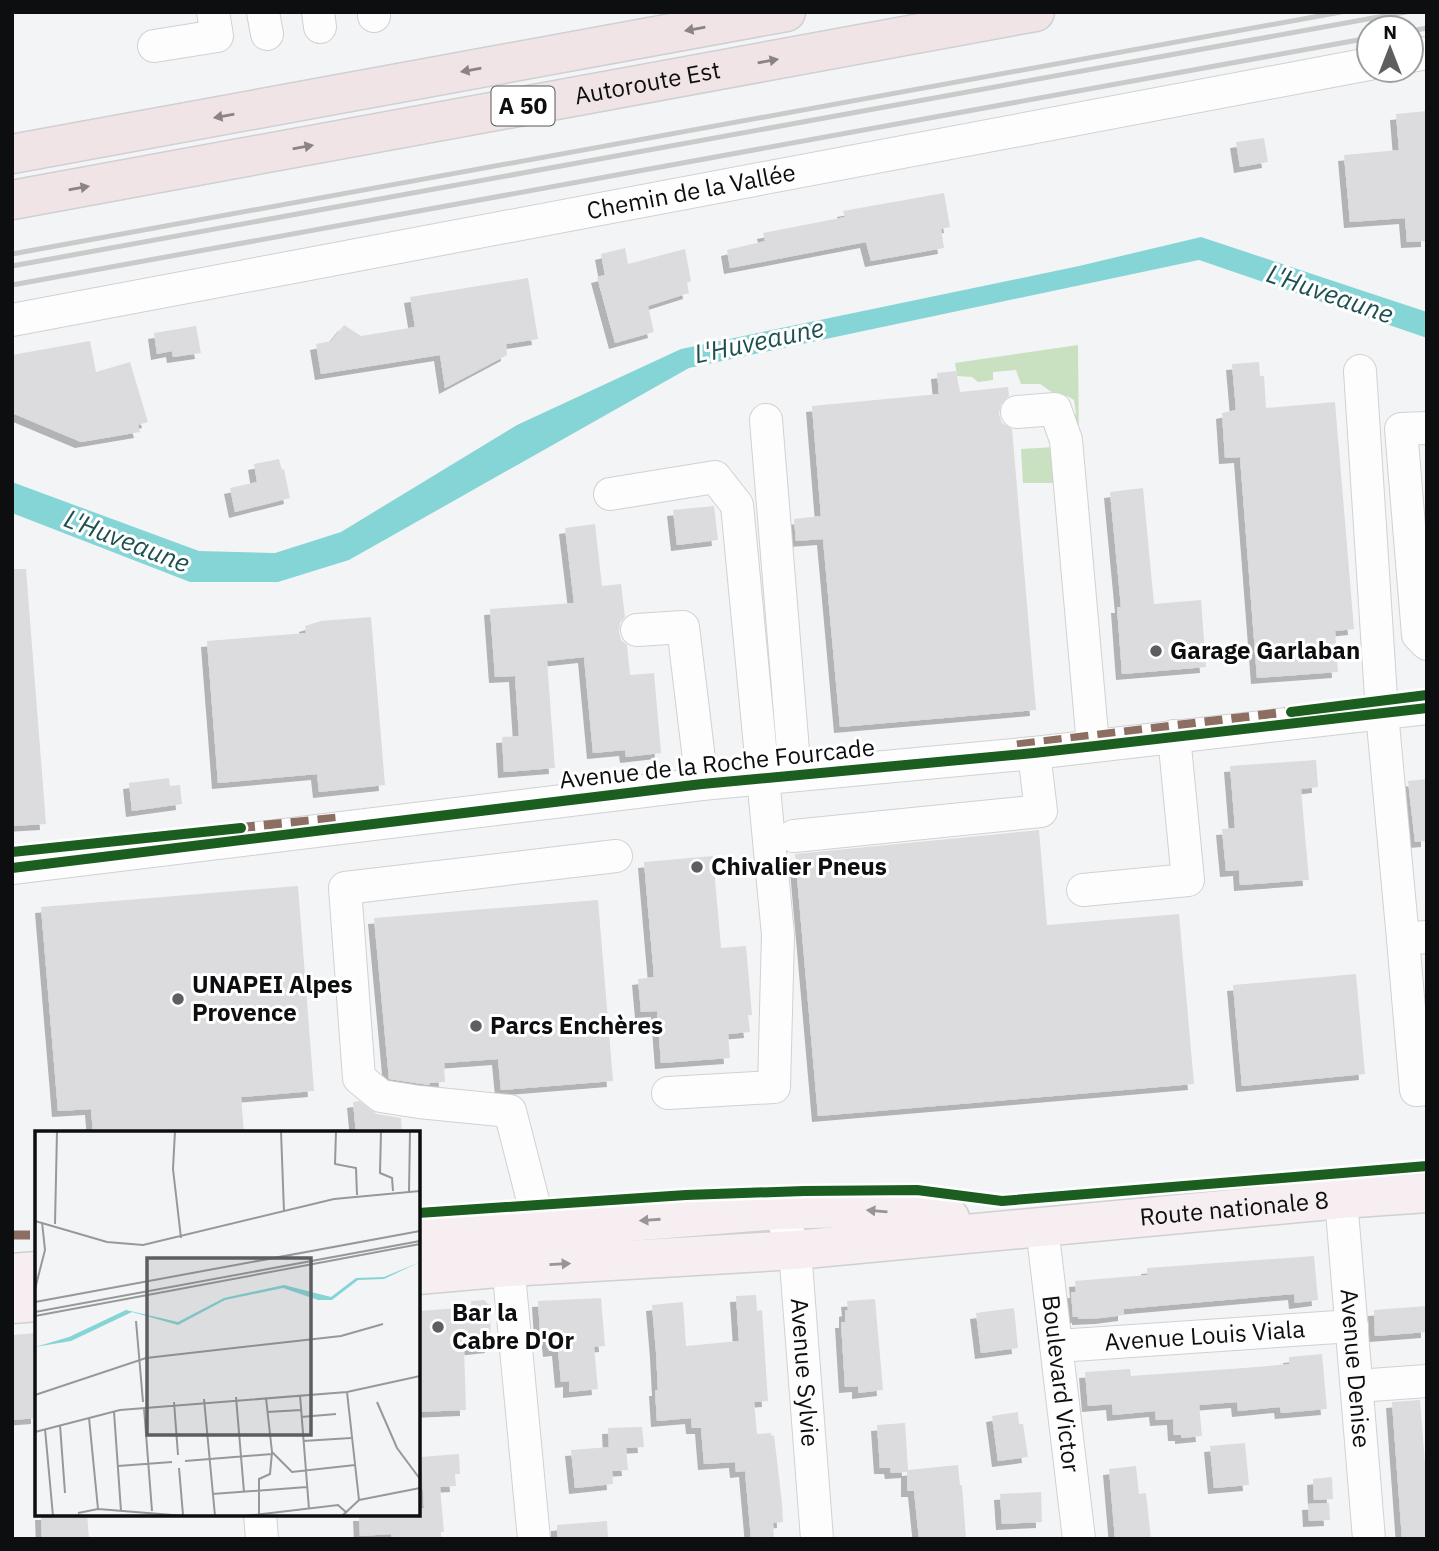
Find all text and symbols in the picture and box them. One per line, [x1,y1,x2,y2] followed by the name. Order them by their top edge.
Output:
[1355,14,1425,84] north arrow
[1383,20,1397,44] text: N
[684,24,706,35] one-way arrow
[572,53,723,111] street label: Autoroute Est
[757,56,779,67] one-way arrow
[460,65,482,76] one-way arrow
[491,86,554,125] road number: A 50
[213,110,235,121] one-way arrow
[292,141,314,152] one-way arrow
[584,156,798,226] street label: Chemin de la Vallée
[68,182,90,193] one-way arrow
[1263,256,1398,331] water label: L'Huveaune
[691,310,827,370] water label: L'Huveaune
[60,501,195,580] water label: L'Huveaune
[1170,634,1360,666] place label: Garage Garlaban
[1148,643,1164,659] marker: Garage Garlaban
[558,731,876,795] street label: Avenue de la Roche Fourcade
[711,850,887,882] place label: Chivalier Pneus
[689,859,705,875] marker: Chivalier Pneus
[192,968,353,1028] place label: UNAPEI Alpes Provence
[170,991,186,1007] marker: UNAPEI Alpes Provence
[490,1009,663,1041] place label: Parcs Enchères
[468,1018,484,1034] marker: Parcs Enchères
[35,1131,420,1516] inset map
[1138,1183,1330,1233] street label: Route nationale 8
[866,1206,888,1217] one-way arrow
[639,1215,661,1226] one-way arrow
[549,1258,571,1269] one-way arrow
[1333,1287,1378,1449] street label: Avenue Denise
[1035,1293,1088,1474] street label: Boulevard Victor
[452,1296,574,1356] place label: Bar la Cabre D'Or
[784,1297,827,1448] street label: Avenue Sylvie
[1103,1312,1306,1358] street label: Avenue Louis Viala
[430,1319,446,1335] marker: Bar la Cabre D'Or

